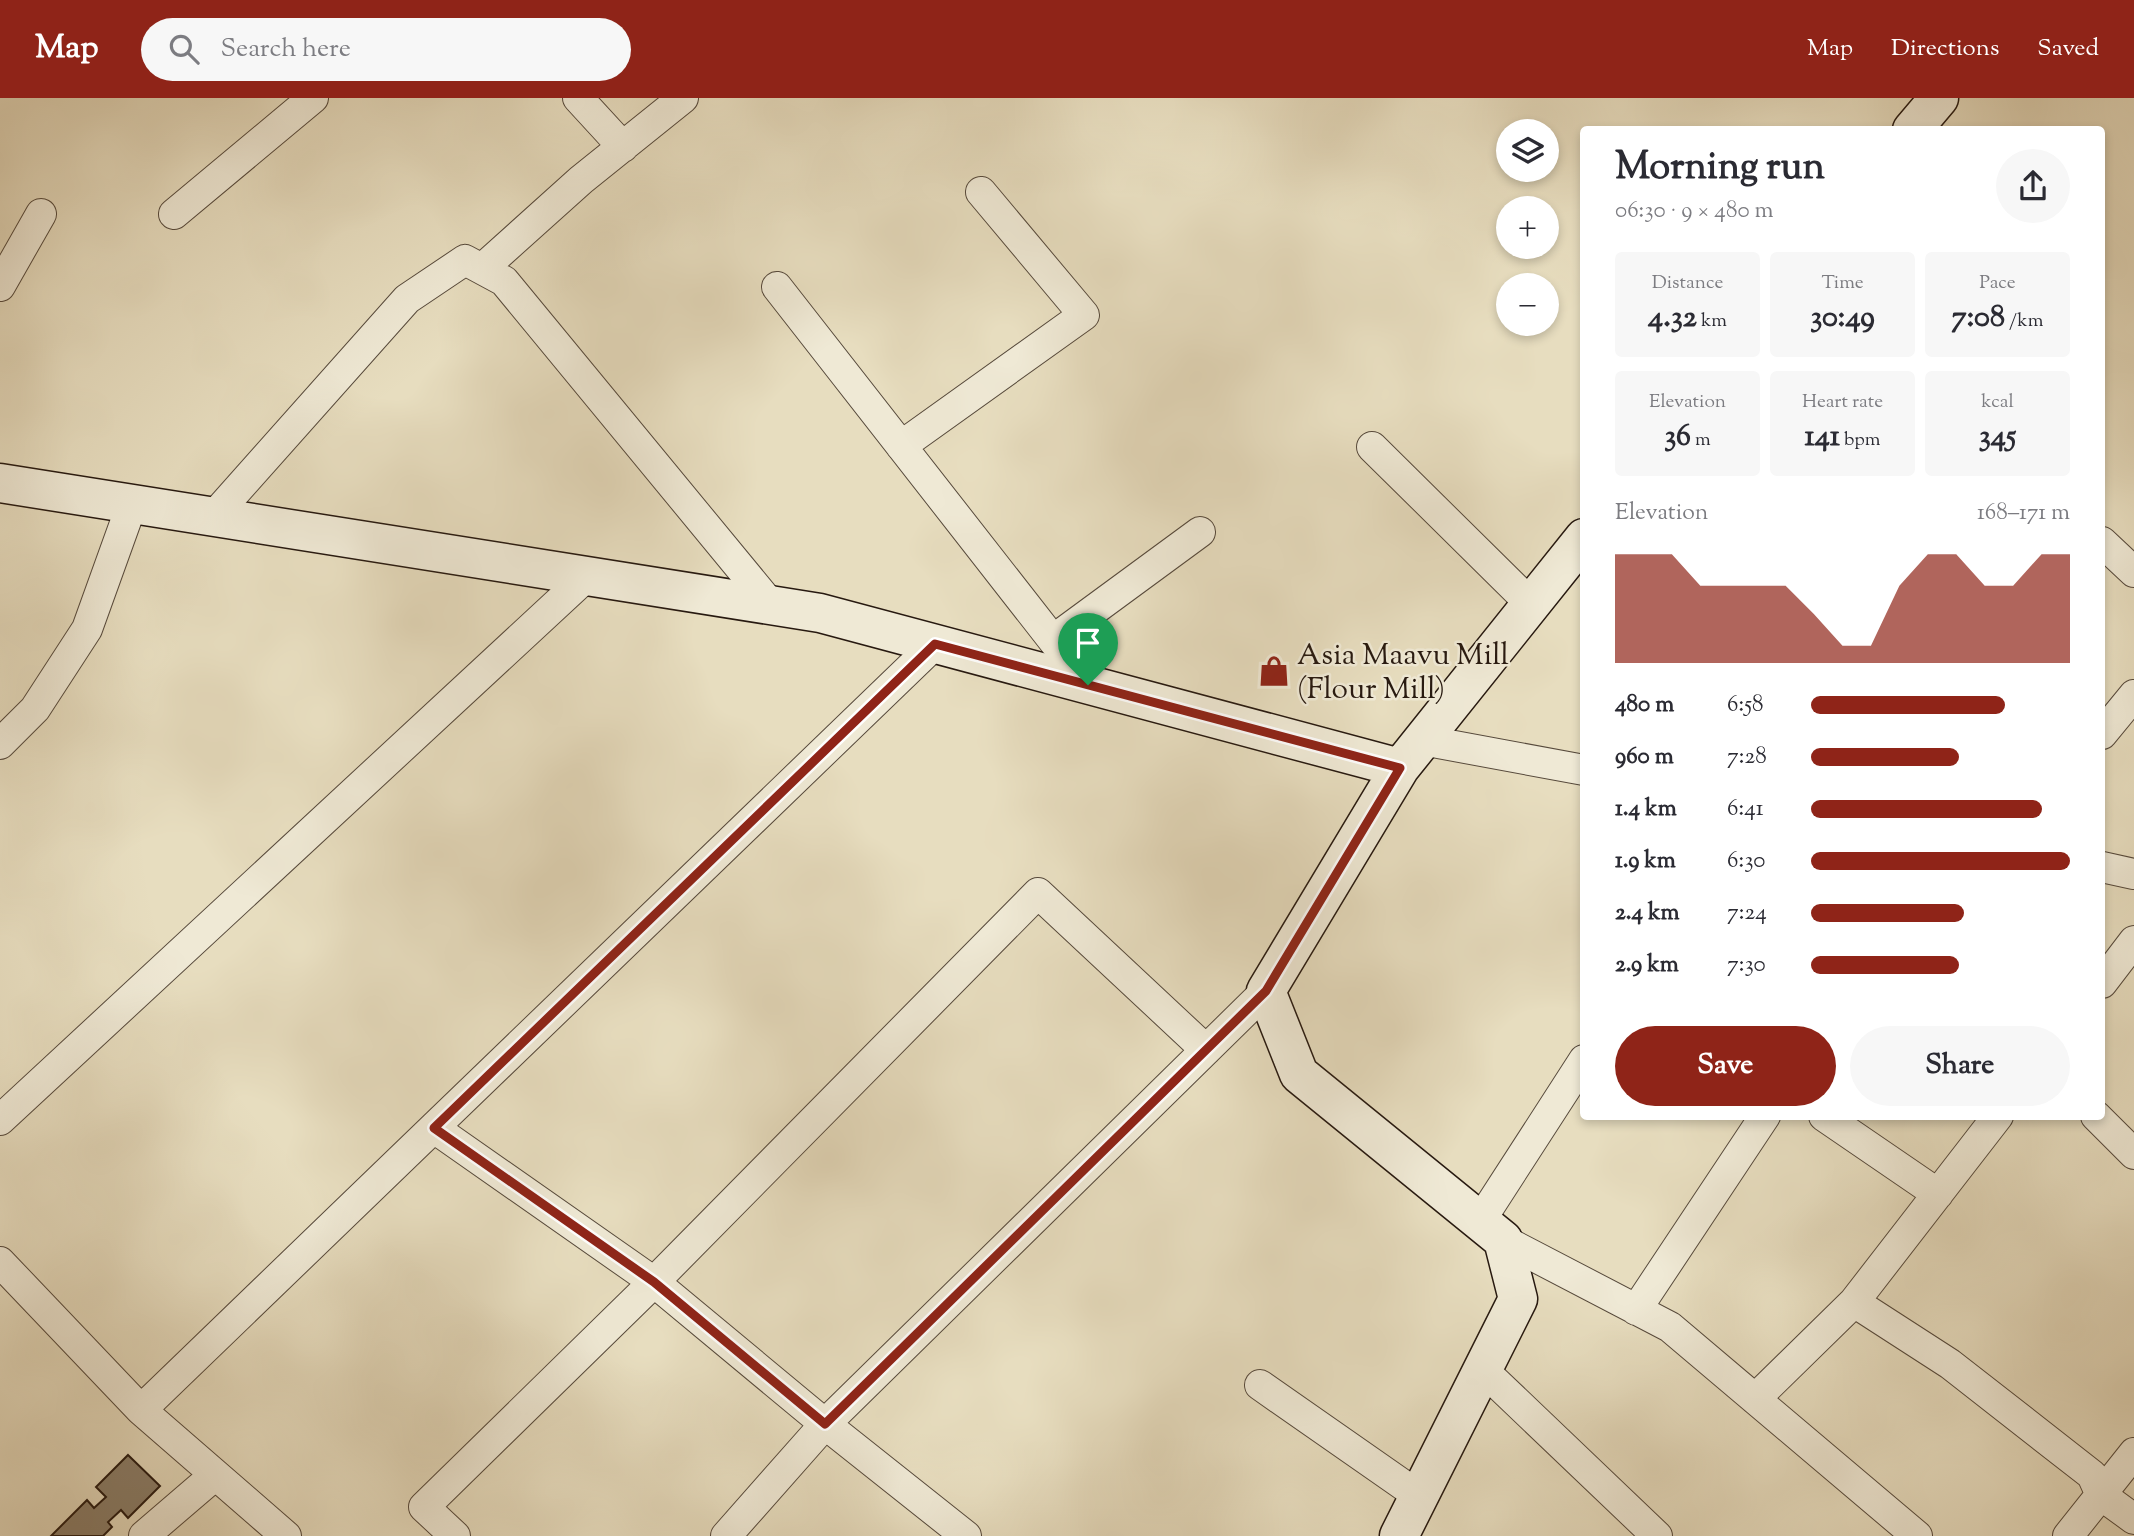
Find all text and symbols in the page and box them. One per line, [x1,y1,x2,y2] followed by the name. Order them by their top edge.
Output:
[141,18,631,81] search box
[35,25,99,73] text: Map
[165,30,203,68] icon: search
[221,31,351,68] text: Search here
[1807,32,1853,66] text: Map
[1891,32,1999,66] text: Directions
[2037,32,2099,66] text: Saved
[1496,119,1559,336] map controls
[1496,119,1559,182] button: layers
[1615,142,1825,196] text: Morning run
[1996,149,2070,223] button: share
[1615,195,1773,228] text: 06:30 · 9 × 480 m
[1496,196,1559,259] button: +
[1652,270,1723,297] text: Distance
[1821,270,1864,297] text: Time
[1979,270,2016,297] text: Pace
[1496,273,1559,336] button: −
[1648,297,1697,340] text: 4.32
[1810,297,1875,340] text: 30:49
[1952,297,2005,340] text: 7:08
[1697,308,1727,335] text: km
[2005,308,2043,335] text: /km
[1649,389,1726,416] text: Elevation
[1802,389,1883,416] text: Heart rate
[1981,389,2014,416] text: kcal
[1664,416,1691,459] text: 36
[1804,416,1840,459] text: 141
[1979,416,2016,459] text: 345
[1691,427,1711,454] text: m
[1840,427,1881,454] text: bpm
[1615,497,1708,530] text: Elevation
[1977,497,2070,530] text: 168–171 m
[1058,613,1118,685] pin
[1069,624,1107,662] icon: arrive
[1297,635,1509,712] place label: Asia Maavu Mill (Flour Mill)
[1257,654,1291,688] shop icon: Asia Maavu Mill (Flour Mill)
[1615,689,1674,722] text: 480 m
[1727,689,1764,722] text: 6:58
[1615,741,1674,774] text: 960 m
[1727,741,1767,774] text: 7:28
[1615,793,1677,826] text: 1.4 km
[1727,793,1764,826] text: 6:41
[1615,845,1676,878] text: 1.9 km
[1727,845,1765,878] text: 6:30
[1615,897,1680,930] text: 2.4 km
[1727,897,1767,930] text: 7:24
[1615,949,1679,982] text: 2.9 km
[1727,949,1766,982] text: 7:30
[1615,1026,1836,1106] button: Save
[1850,1026,2070,1106] button: Share

